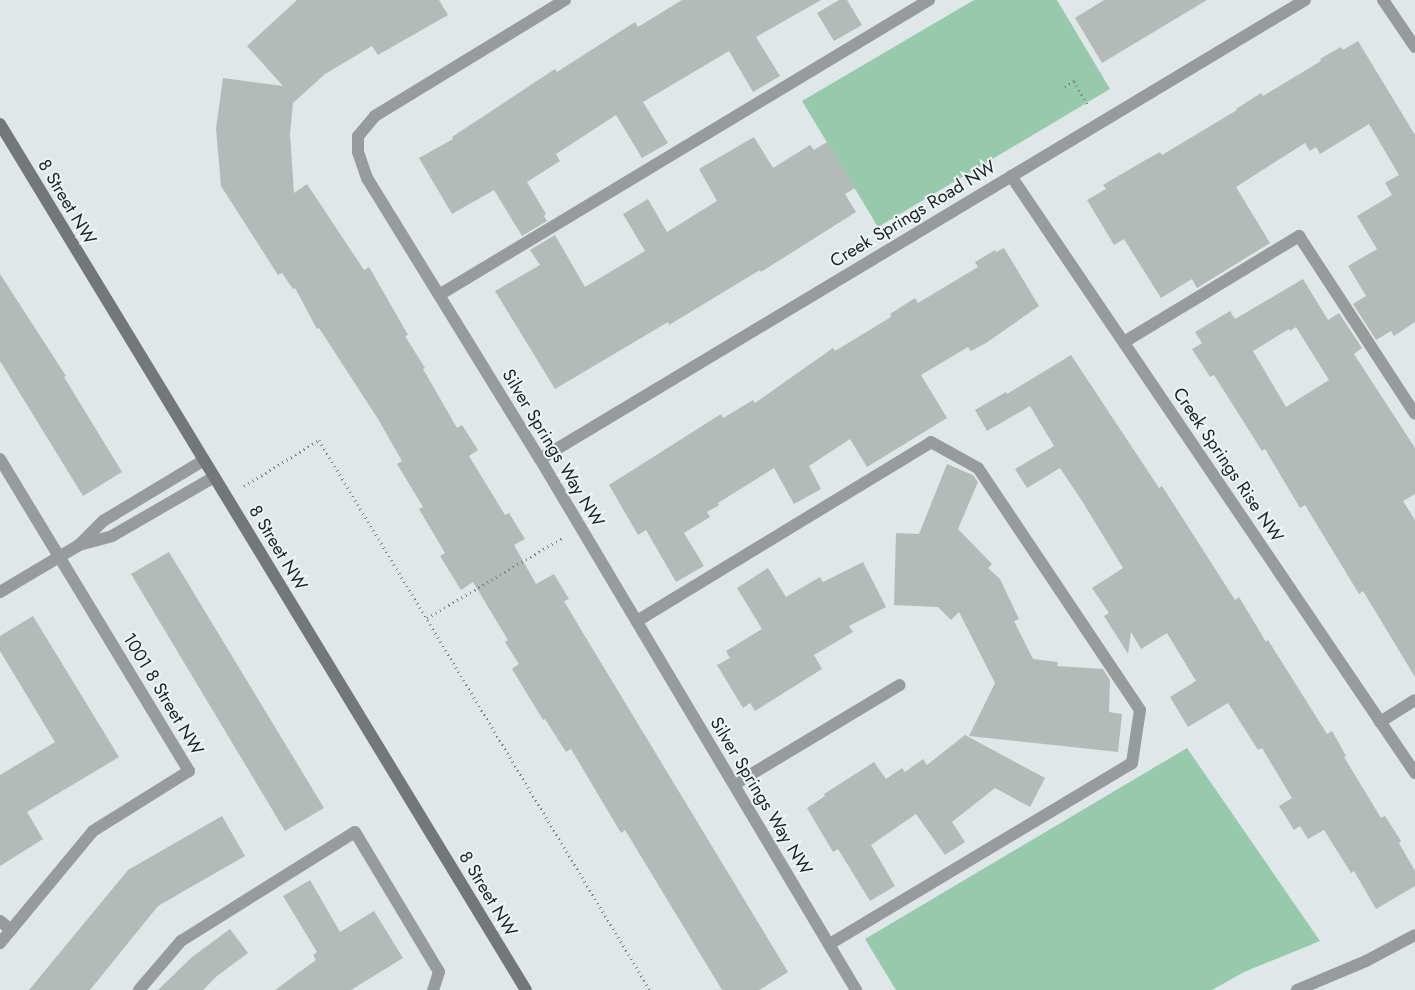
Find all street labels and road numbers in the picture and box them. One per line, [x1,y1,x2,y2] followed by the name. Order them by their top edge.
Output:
[33,156,101,248] street label: 8 Street NW
[826,156,1000,272] street label: Creek Springs Road NW
[497,365,609,531] street label: Silver Springs Way NW
[1168,384,1288,546] street label: Creek Springs Rise NW
[244,502,312,594] street label: 8 Street NW
[118,629,208,759] street label: 1001 8 Street NW
[705,713,817,879] street label: Silver Springs Way NW
[454,848,522,940] street label: 8 Street NW

